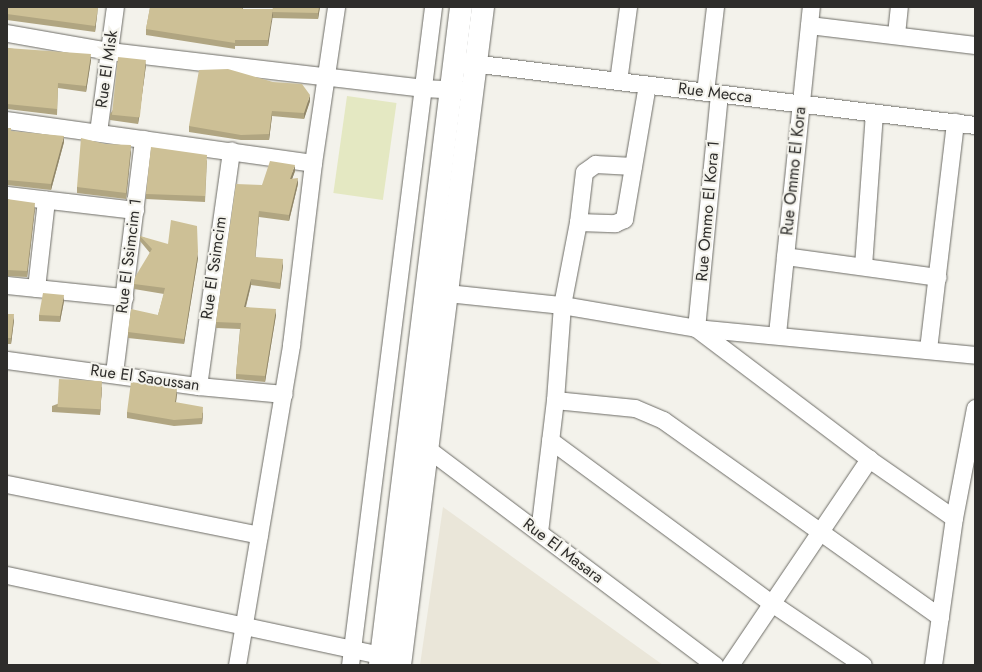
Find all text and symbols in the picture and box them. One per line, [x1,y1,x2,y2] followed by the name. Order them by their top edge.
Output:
[92,29,122,109] street label: Rue El Misk
[677,79,753,107] street label: Rue Mecca
[778,106,810,236] street label: Rue Ommo El Kora
[692,140,724,282] street label: Rue Ommo El Kora 1
[112,197,146,315] street label: Rue El Ssimcim 1
[197,215,231,321] street label: Rue El Ssimcim
[89,361,201,395] street label: Rue El Saoussan
[519,515,607,587] street label: Rue El Masara

